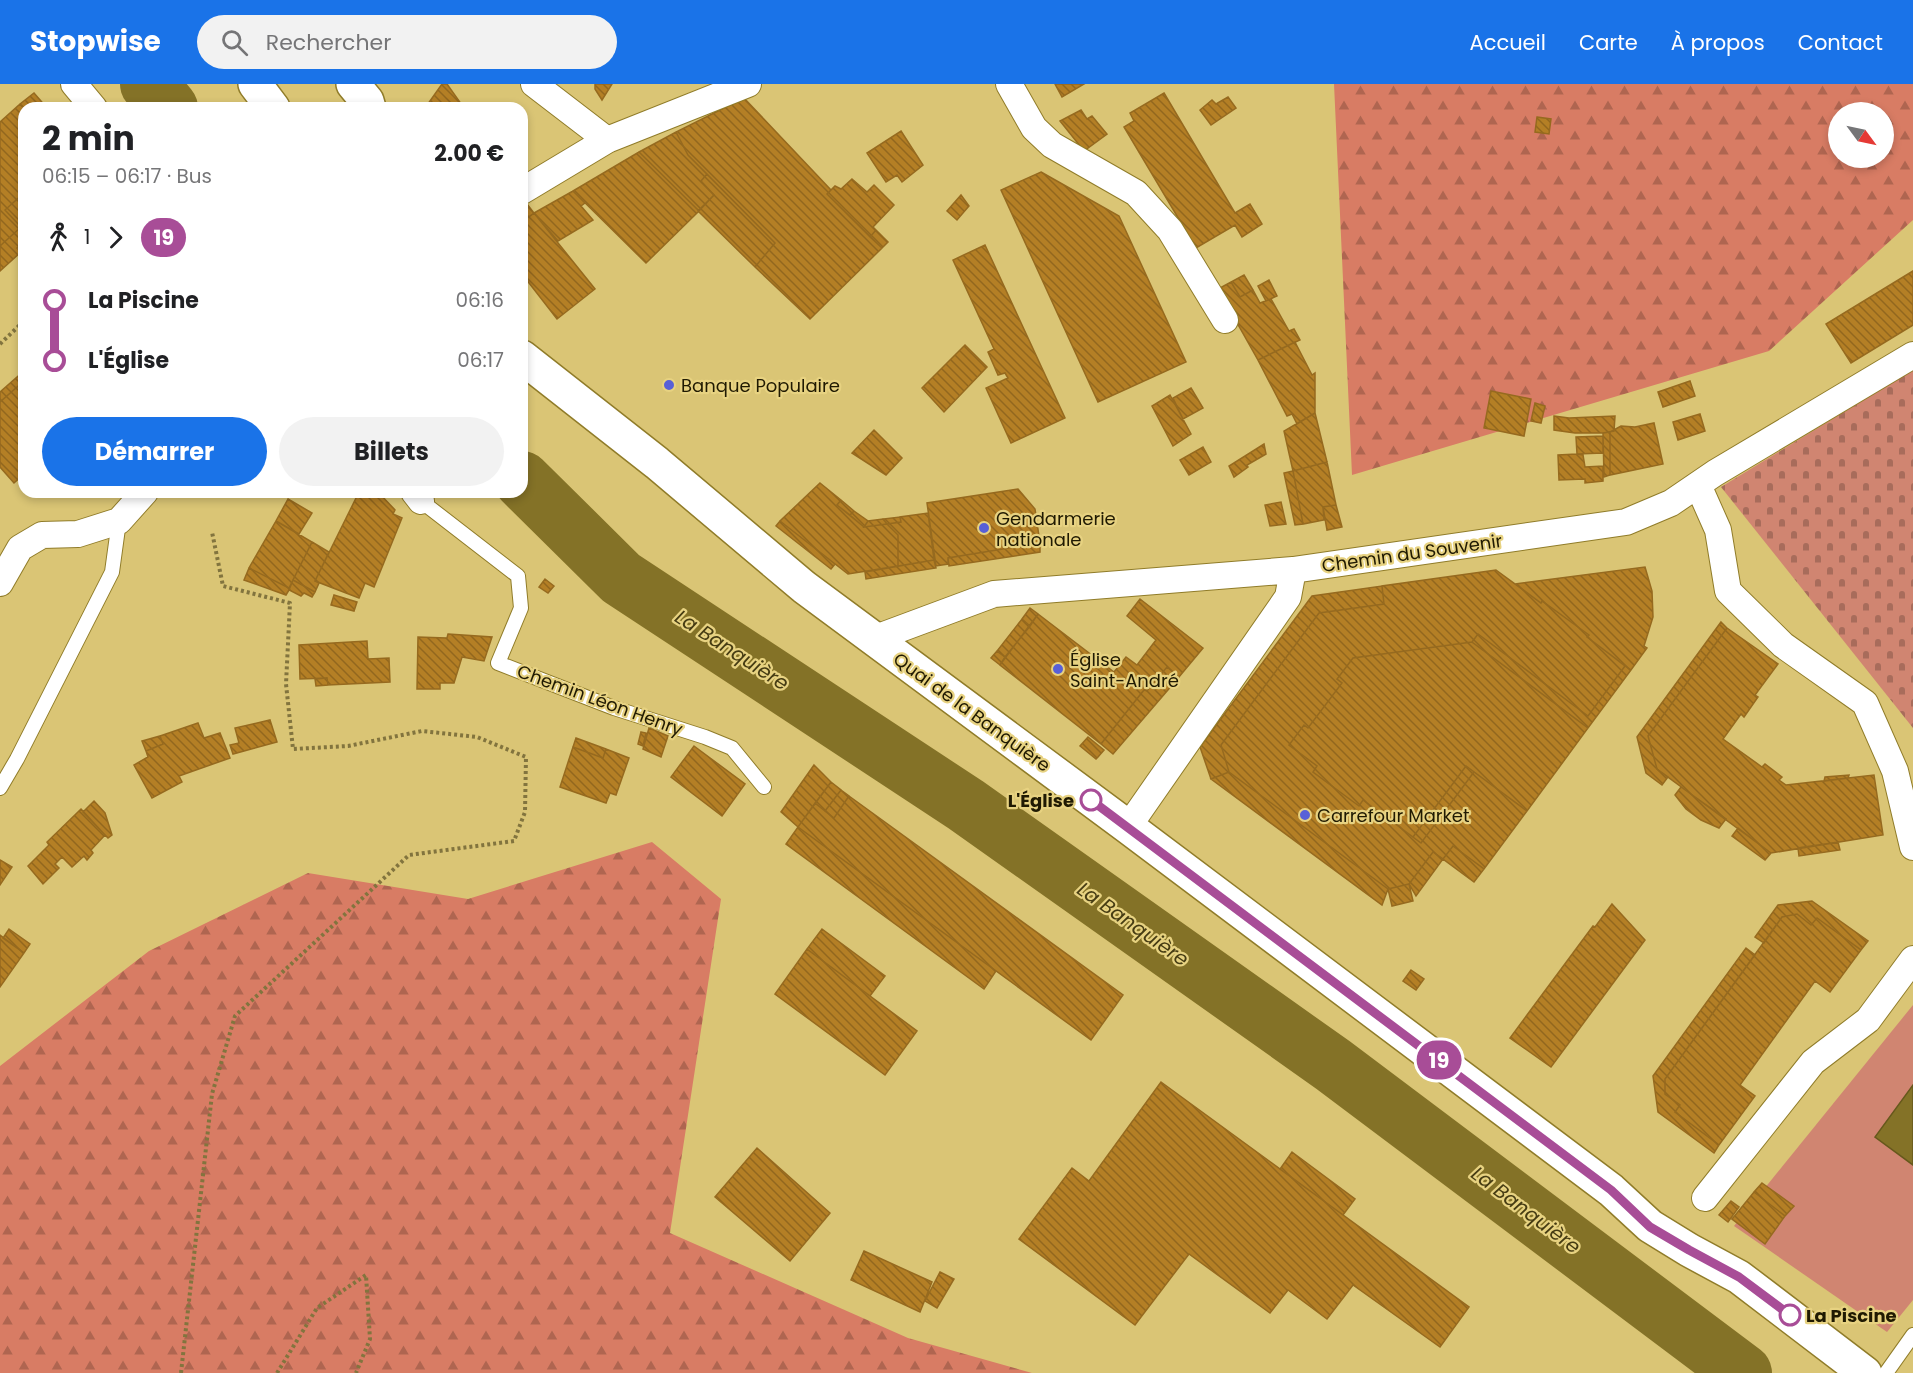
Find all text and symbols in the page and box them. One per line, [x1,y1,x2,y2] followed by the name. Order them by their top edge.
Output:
[197,15,617,69] search box
[30,22,161,61] text: Stopwise
[218,26,251,59] icon: search
[266,27,391,58] text: Rechercher
[1469,28,1546,57] text: Accueil
[1579,28,1638,57] text: Carte
[1671,28,1765,57] text: À propos
[1798,28,1883,57] text: Contact
[1828,102,1894,168] north arrow
[1828,102,1894,168] map controls
[42,115,135,162] text: 2 min
[434,138,504,169] text: 2.00 €
[42,162,212,190] text: 06:15 – 06:17 · Bus
[42,221,75,254] icon: walk
[99,221,132,254] icon: forward
[84,223,90,251] text: 1
[153,223,174,252] text: 19
[88,285,199,316] text: La Piscine
[455,286,504,314] text: 06:16
[88,345,169,376] text: L'Église
[457,346,504,374] text: 06:17
[681,373,840,398] place label: Banque Populaire
[662,378,676,392] marker: Banque Populaire
[42,417,267,486] button: Démarrer
[279,417,504,486] button: Billets
[996,506,1116,552] place label: Gendarmerie nationale
[977,521,991,535] marker: Gendarmerie nationale
[1320,528,1504,578] street label: Chemin du Souvenir
[670,603,794,697] water label: La Banquière
[888,646,1056,778] street label: Quai de la Banquière
[1070,647,1179,693] place label: Église Saint-André
[514,658,686,742] street label: Chemin Léon Henry
[1051,662,1065,676] marker: Église Saint-André
[1008,788,1074,813] place label: L'Église
[1080,789,1102,811] marker: L'Église
[1317,803,1470,828] place label: Carrefour Market
[1298,808,1312,822] marker: Carrefour Market
[1072,875,1194,973] water label: La Banquière
[1412,1040,1466,1080] line badge: 19
[1429,1046,1449,1075] text: 19
[1466,1160,1586,1260] water label: La Banquière
[1806,1303,1897,1328] place label: La Piscine
[1779,1304,1801,1326] marker: La Piscine

